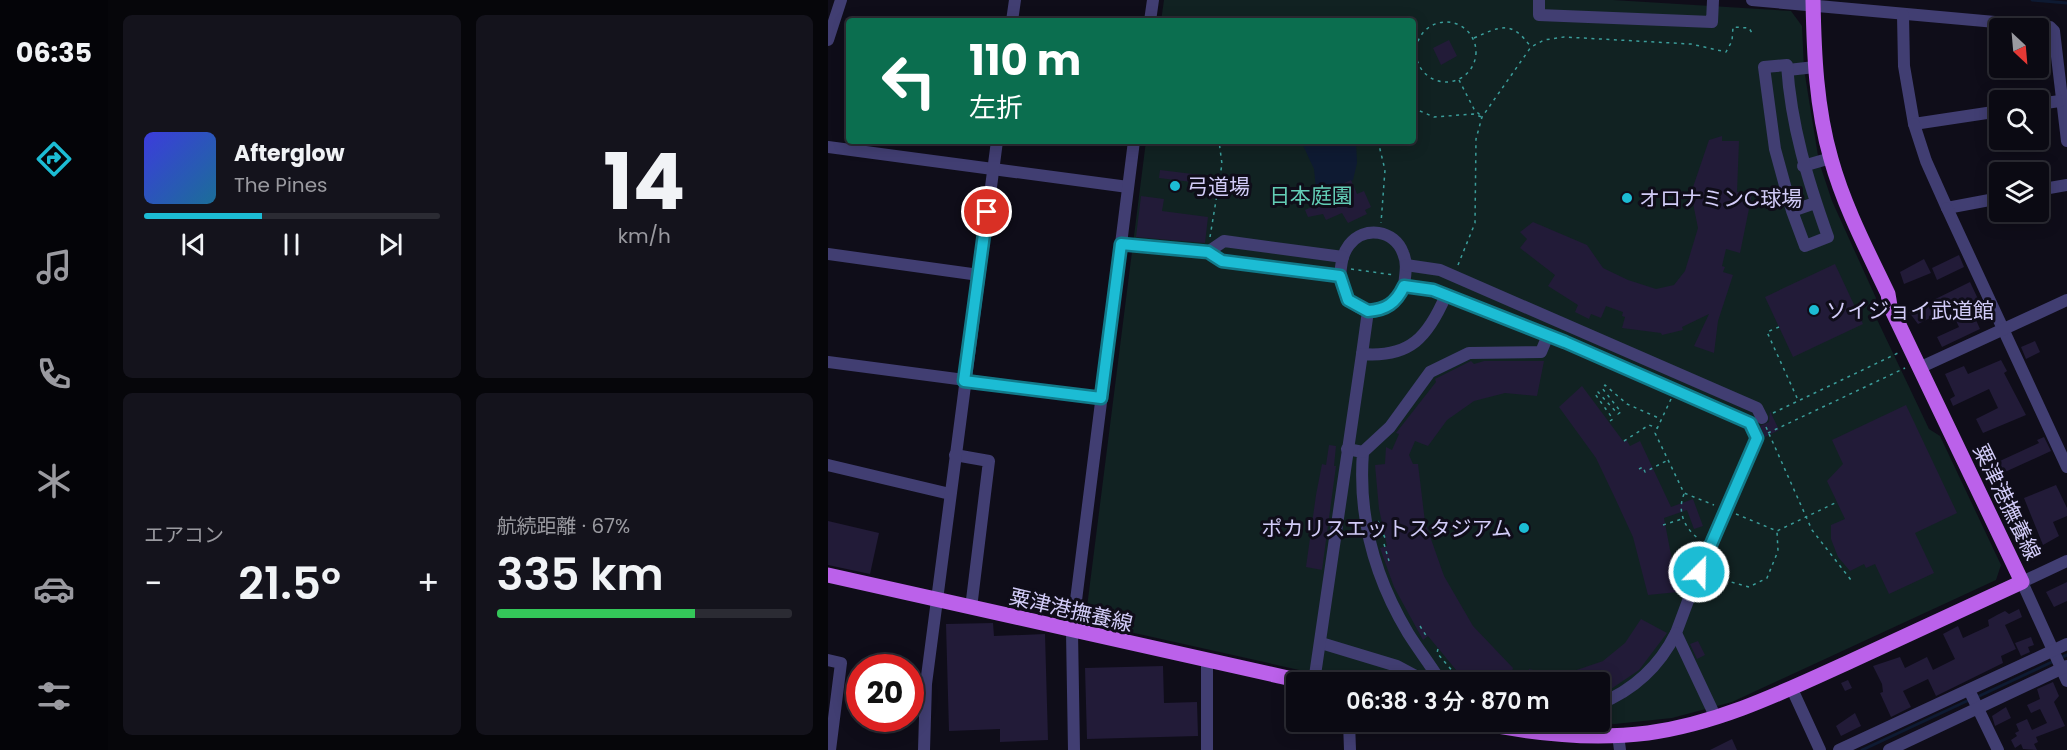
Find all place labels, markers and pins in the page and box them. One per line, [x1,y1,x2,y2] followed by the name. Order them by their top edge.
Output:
[1187,172,1250,201] place label: 弓道場
[1168,179,1182,193] marker: 弓道場
[1639,184,1802,213] place label: オロナミンC球場
[961,186,1012,237] pin
[1620,191,1634,205] marker: オロナミンC球場
[1826,296,1994,325] place label: ソイジョイ武道館
[1807,303,1821,317] marker: ソイジョイ武道館
[1261,514,1512,543] place label: ポカリスエットスタジアム
[1517,521,1531,535] marker: ポカリスエットスタジアム

